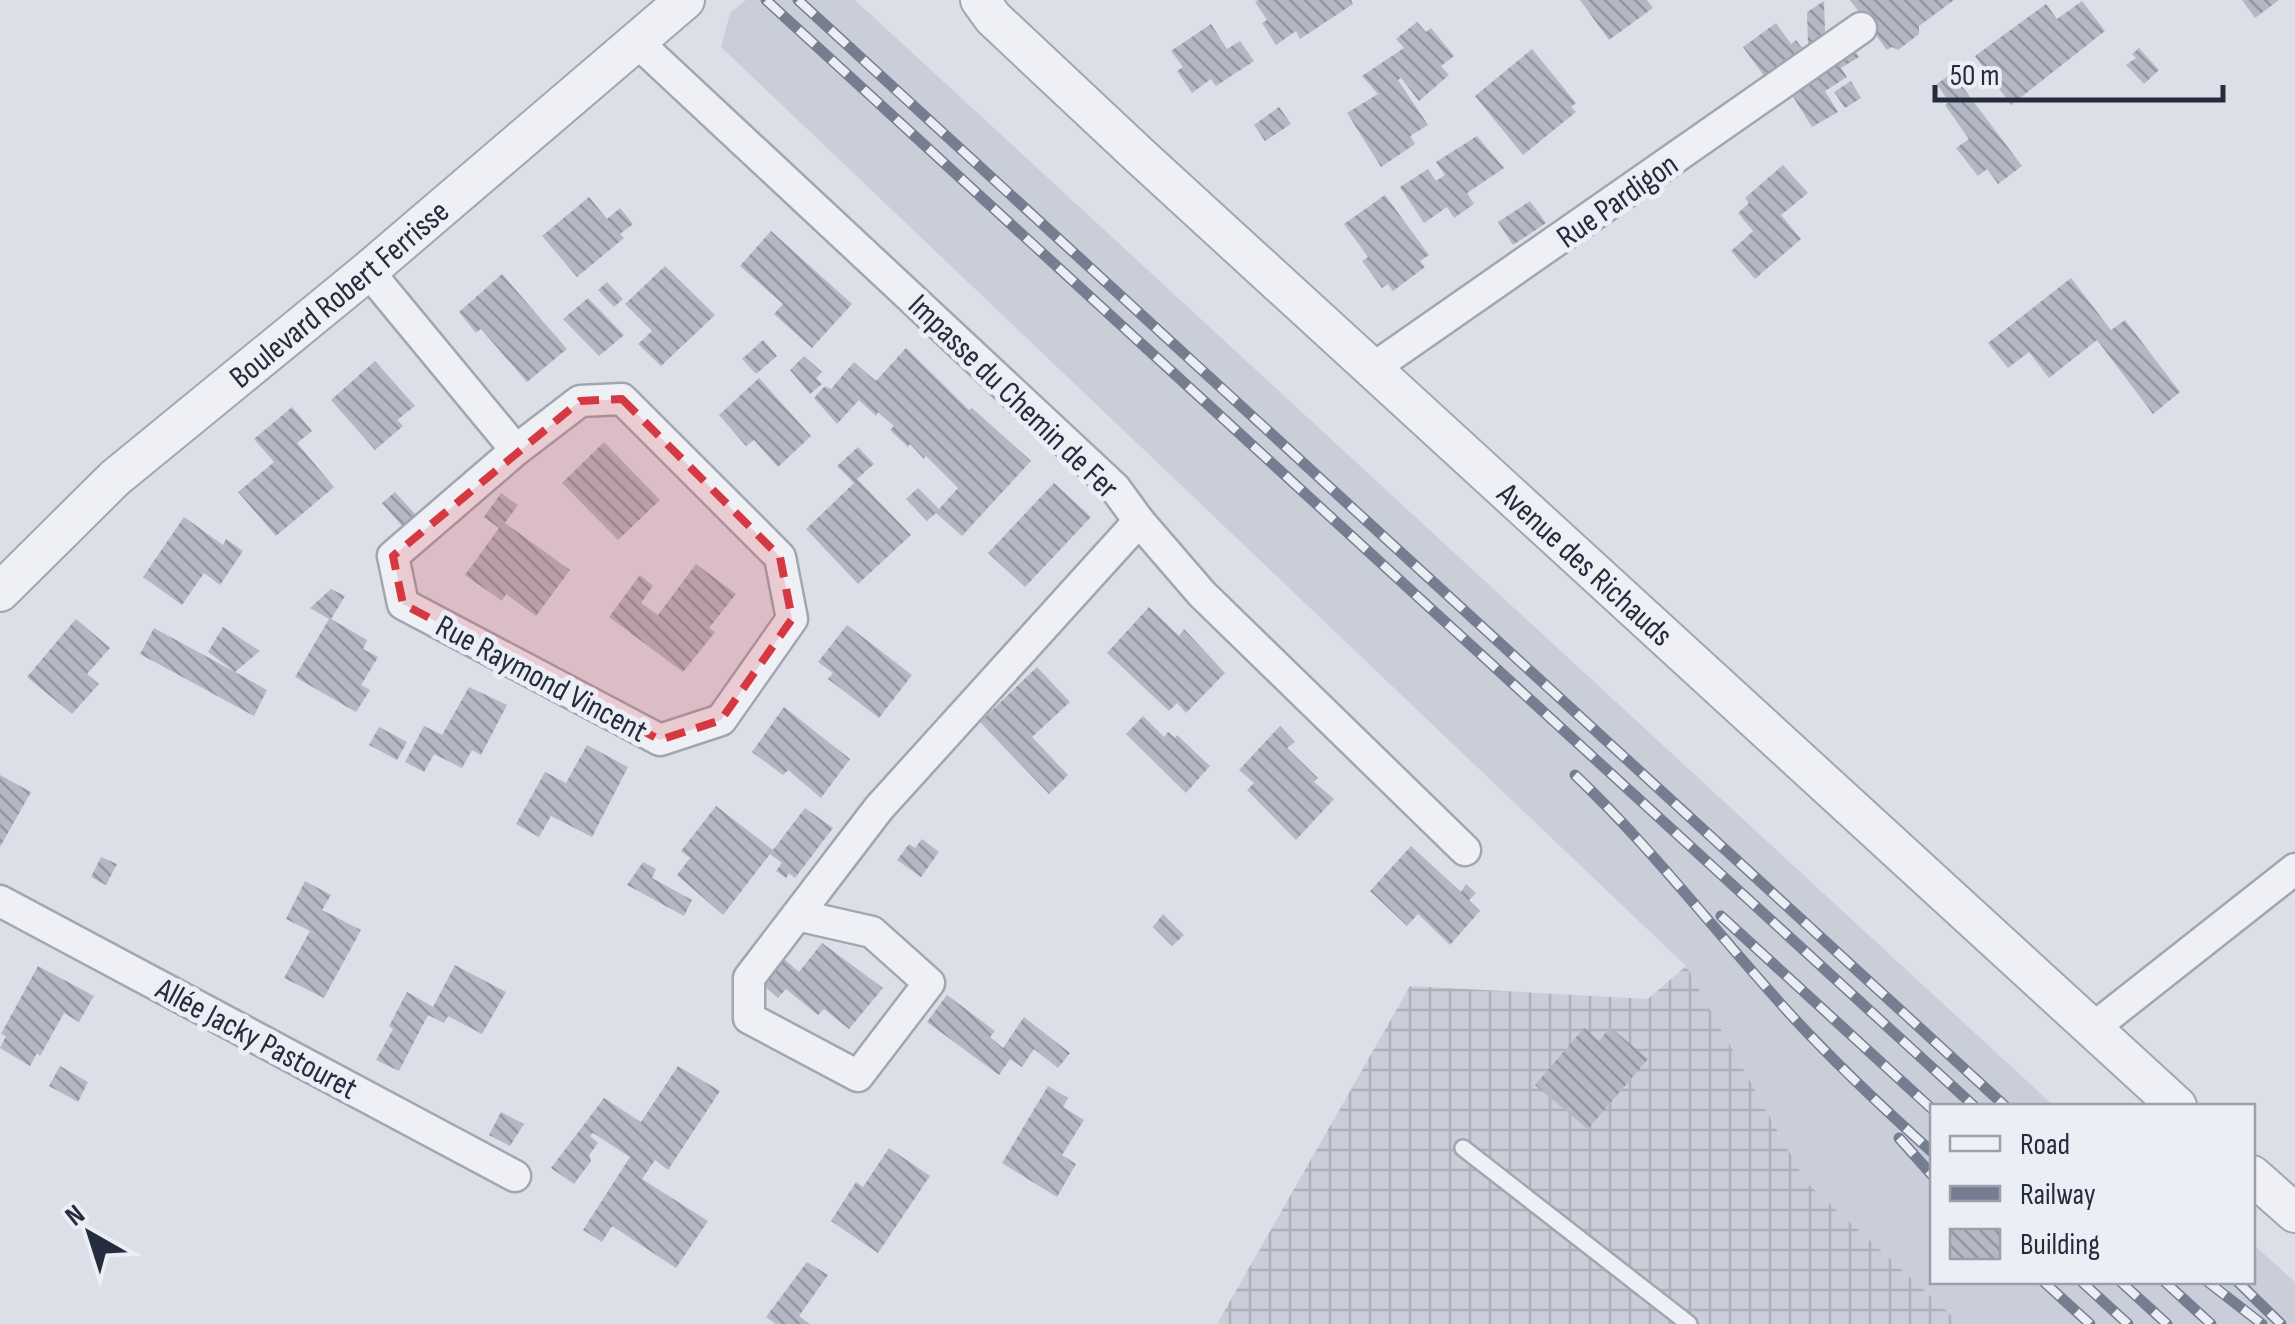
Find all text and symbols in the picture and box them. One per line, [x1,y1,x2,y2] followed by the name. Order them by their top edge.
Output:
[1935,40,2222,102] scale bar
[1950,58,1999,94] text: 50 m
[1550,145,1686,257] street label: Rue Pardigon
[222,192,458,397] street label: Boulevard Robert Ferrisse
[900,287,1126,507] street label: Impasse du Chemin de Fer
[1488,474,1680,655] street label: Avenue des Richauds
[429,607,654,752] street label: Rue Raymond Vincent
[148,969,364,1109] street label: Allée Jacky Pastouret
[1930,1104,2255,1284] legend
[2020,1127,2070,1163] text: Road
[2020,1177,2096,1213] text: Railway
[40,1184,140,1284] north arrow
[59,1198,91,1233] text: N
[2020,1227,2100,1263] text: Building

